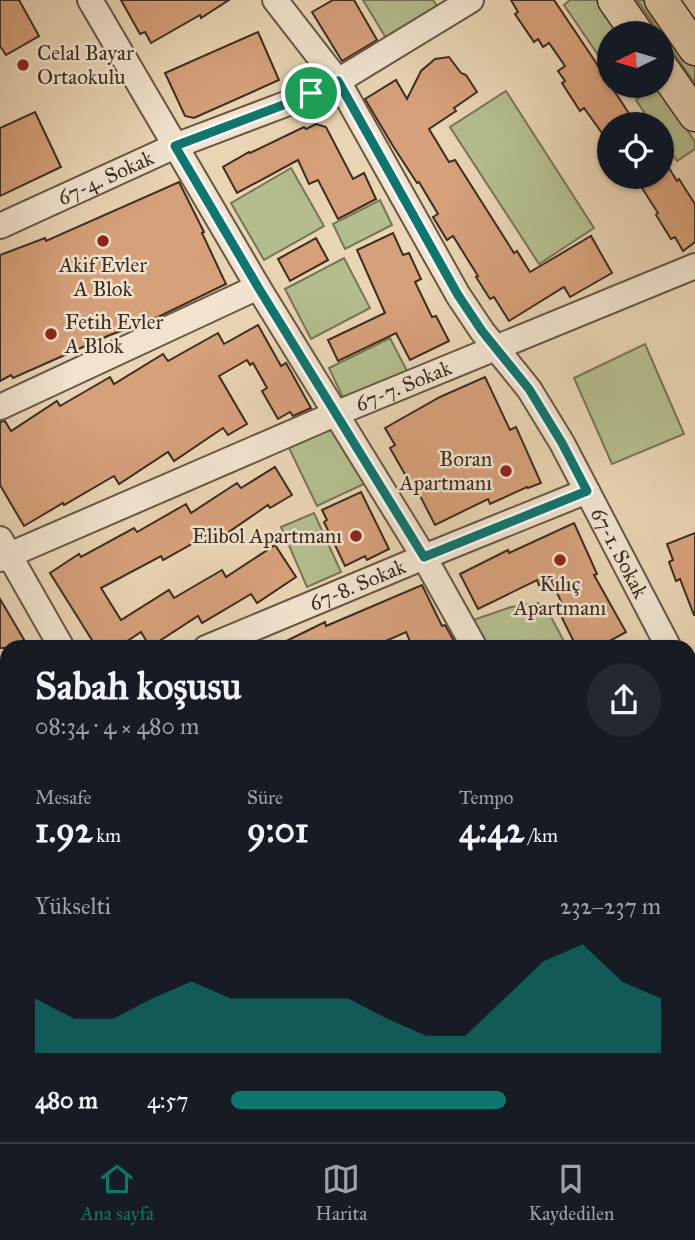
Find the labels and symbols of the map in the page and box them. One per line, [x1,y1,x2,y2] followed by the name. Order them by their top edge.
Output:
[597,21,674,98] north arrow
[37,40,134,90] place label: Celal Bayar Ortaokulu
[15,57,31,73] marker: Celal Bayar Ortaokulu
[281,63,341,123] pin
[53,144,158,211] street label: 67-4. Sokak
[95,233,111,249] marker: Akif Evler A Blok
[58,252,147,302] place label: Akif Evler A Blok
[64,309,163,359] place label: Fetih Evler A Blok
[43,326,59,342] marker: Fetih Evler A Blok
[351,354,456,417] street label: 67-7. Sokak
[399,446,492,496] place label: Boran Apartmanı
[498,463,514,479] marker: Boran Apartmanı
[585,503,654,603] street label: 67-1. Sokak
[192,523,342,549] place label: Elibol Apartmanı
[348,528,364,544] marker: Elibol Apartmanı
[552,552,568,568] marker: Kılıç Apartmanı
[305,553,410,616] street label: 67-8. Sokak
[513,571,606,621] place label: Kılıç Apartmanı

